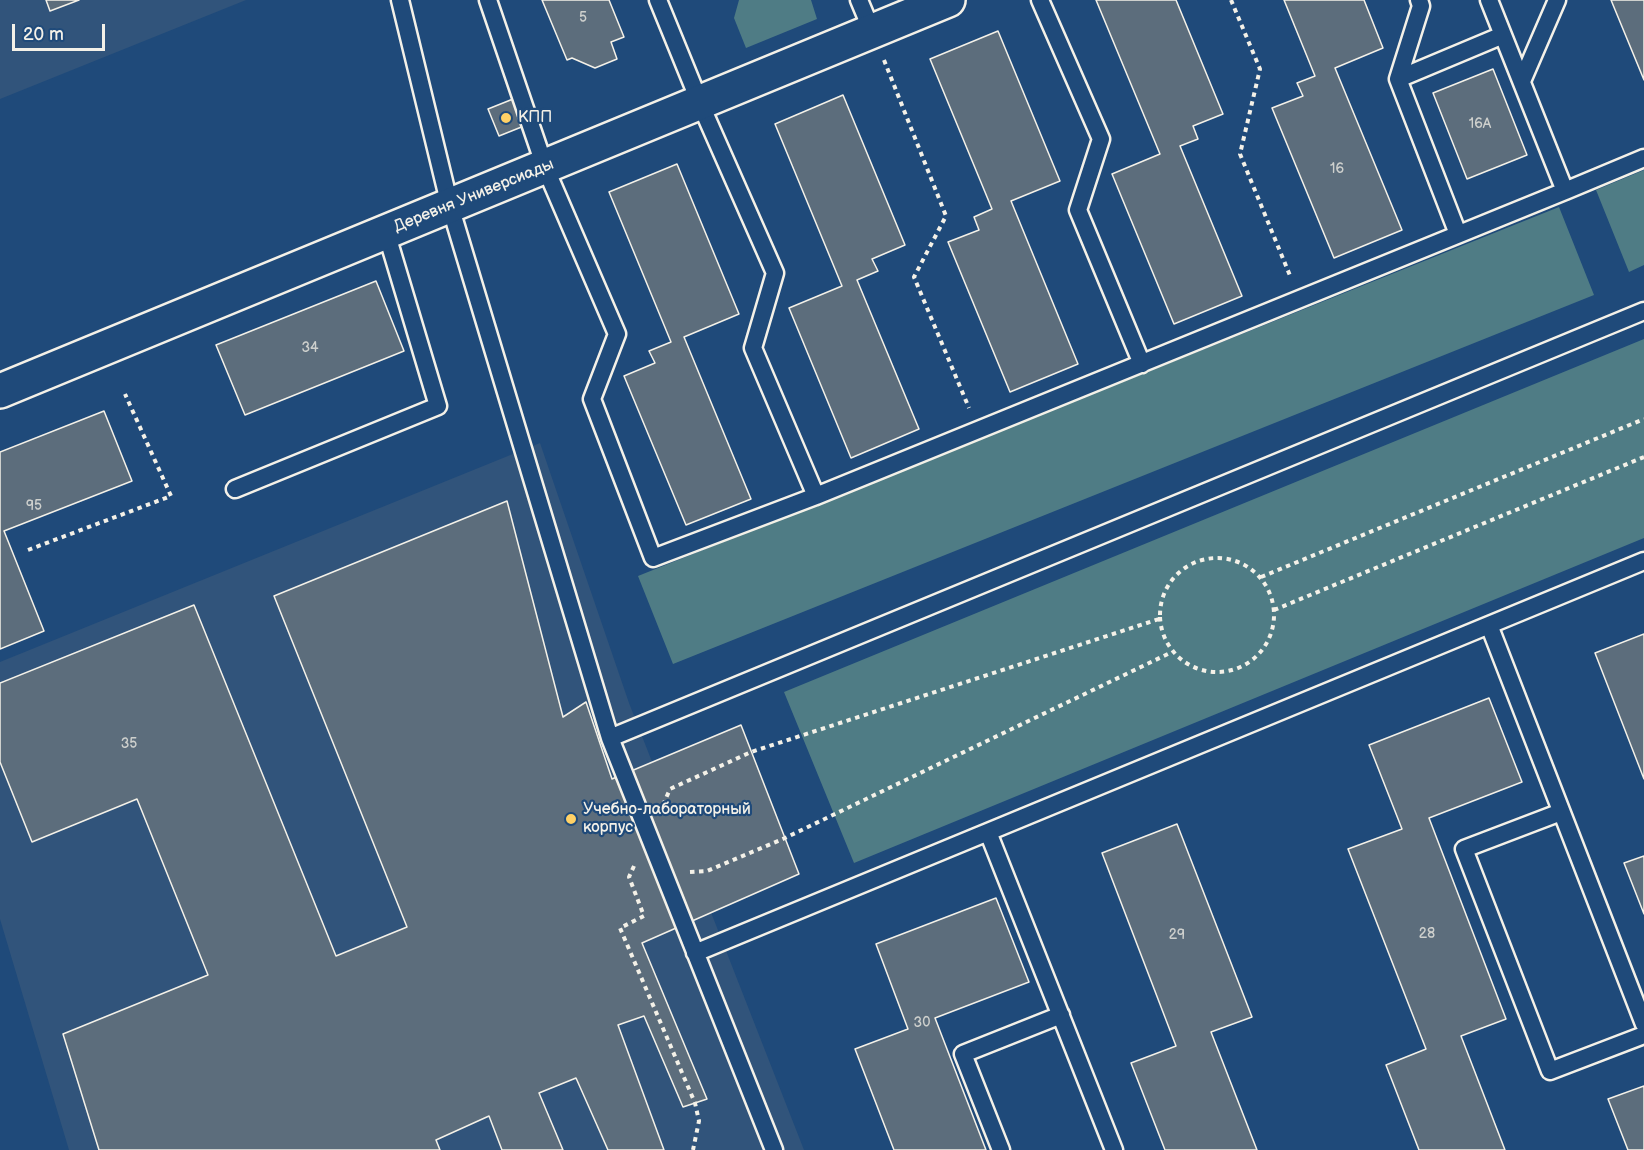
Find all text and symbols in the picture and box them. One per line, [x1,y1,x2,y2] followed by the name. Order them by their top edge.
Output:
[579,10,587,26] house number: 5
[15,12,108,50] scale bar
[23,24,64,45] text: 20 m
[518,108,552,128] place label: КПП
[499,111,513,125] marker: КПП
[1469,116,1491,132] house number: 16А
[391,155,557,237] street label: Деревня Универсиады
[1330,161,1344,177] house number: 16
[301,340,319,356] house number: 34
[26,498,42,514] house number: 95
[121,736,137,752] house number: 35
[583,800,751,838] place label: Учебно-лабораторный корпус
[564,812,578,826] marker: Учебно-лабораторный корпус
[1419,926,1435,942] house number: 28
[1169,927,1185,943] house number: 29
[914,1015,930,1031] house number: 30

